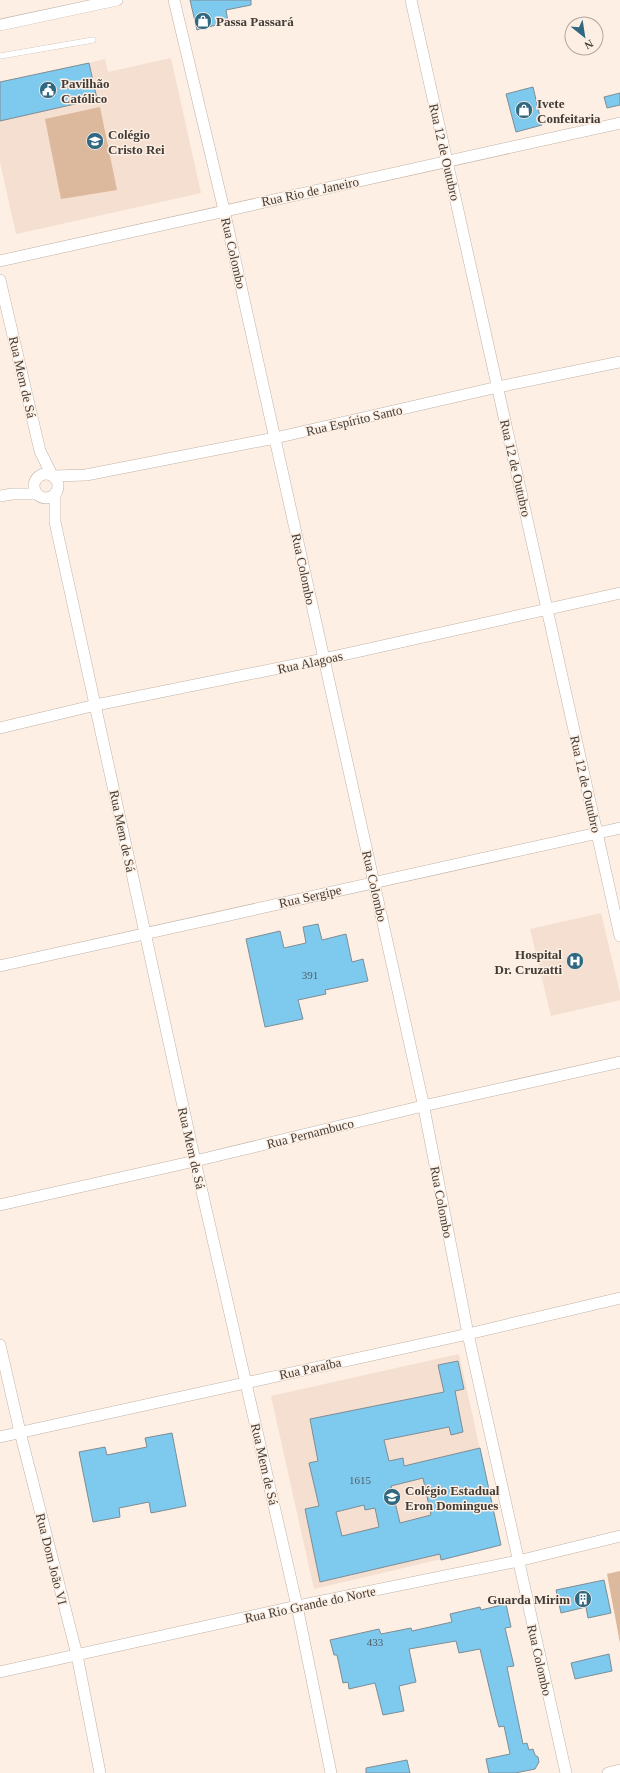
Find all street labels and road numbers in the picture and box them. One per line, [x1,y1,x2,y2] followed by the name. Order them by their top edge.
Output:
[426,102,463,202] street label: Rua 12 de Outubro
[260,174,360,209] street label: Rua Rio de Janeiro
[218,216,249,290] street label: Rua Colombo
[6,335,39,420] street label: Rua Mem de Sá
[305,402,404,439] street label: Rua Espírito Santo
[497,418,534,518] street label: Rua 12 de Outubro
[289,532,318,606] street label: Rua Colombo
[276,648,344,677] street label: Rua Alagoas
[567,734,604,834] street label: Rua 12 de Outubro
[107,789,139,874] street label: Rua Mem de Sá
[359,849,390,923] street label: Rua Colombo
[277,882,343,911] street label: Rua Sergipe
[175,1106,208,1191] street label: Rua Mem de Sá
[265,1115,355,1152] street label: Rua Pernambuco
[427,1165,456,1239] street label: Rua Colombo
[278,1355,343,1382] street label: Rua Paraíba
[248,1422,281,1507] street label: Rua Mem de Sá
[33,1512,70,1607] street label: Rua Dom João VI
[243,1583,377,1626] street label: Rua Rio Grande do Norte
[524,1623,555,1697] street label: Rua Colombo

